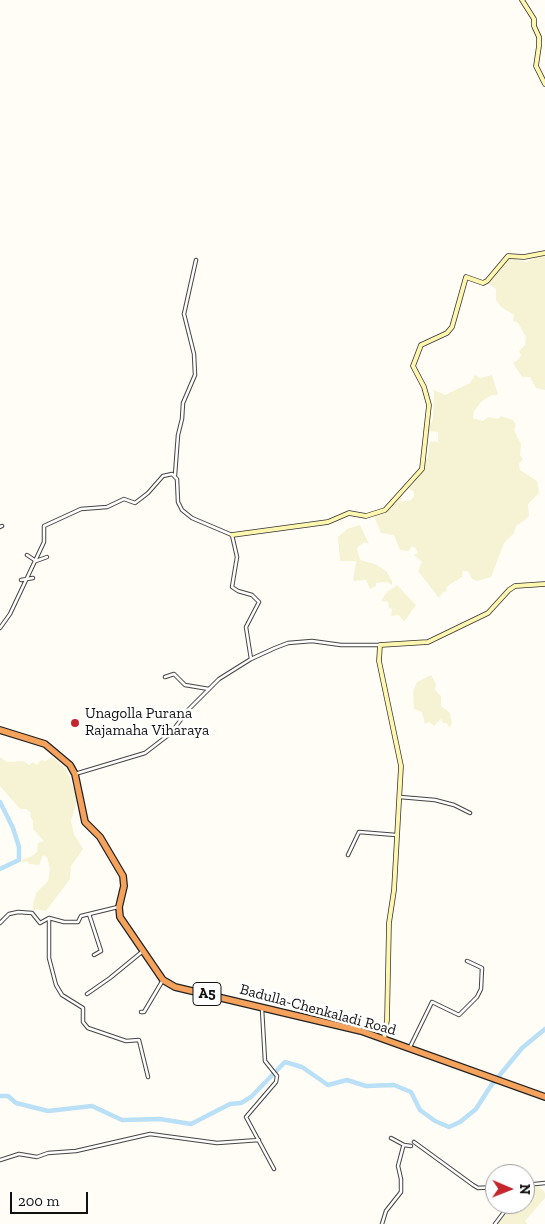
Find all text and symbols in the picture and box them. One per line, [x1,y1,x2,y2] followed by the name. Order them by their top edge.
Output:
[85,705,209,740] place label: Unagolla Purana Rajamaha Viharaya
[69,717,81,729] marker: Unagolla Purana Rajamaha Viharaya
[238,980,398,1040] street label: Badulla-Chenkaladi Road
[193,982,221,1006] road number: A5
[485,1164,535,1214] north arrow
[12,1182,90,1214] scale bar
[516,1184,533,1195] text: N
[18,1192,59,1210] text: 200 m

